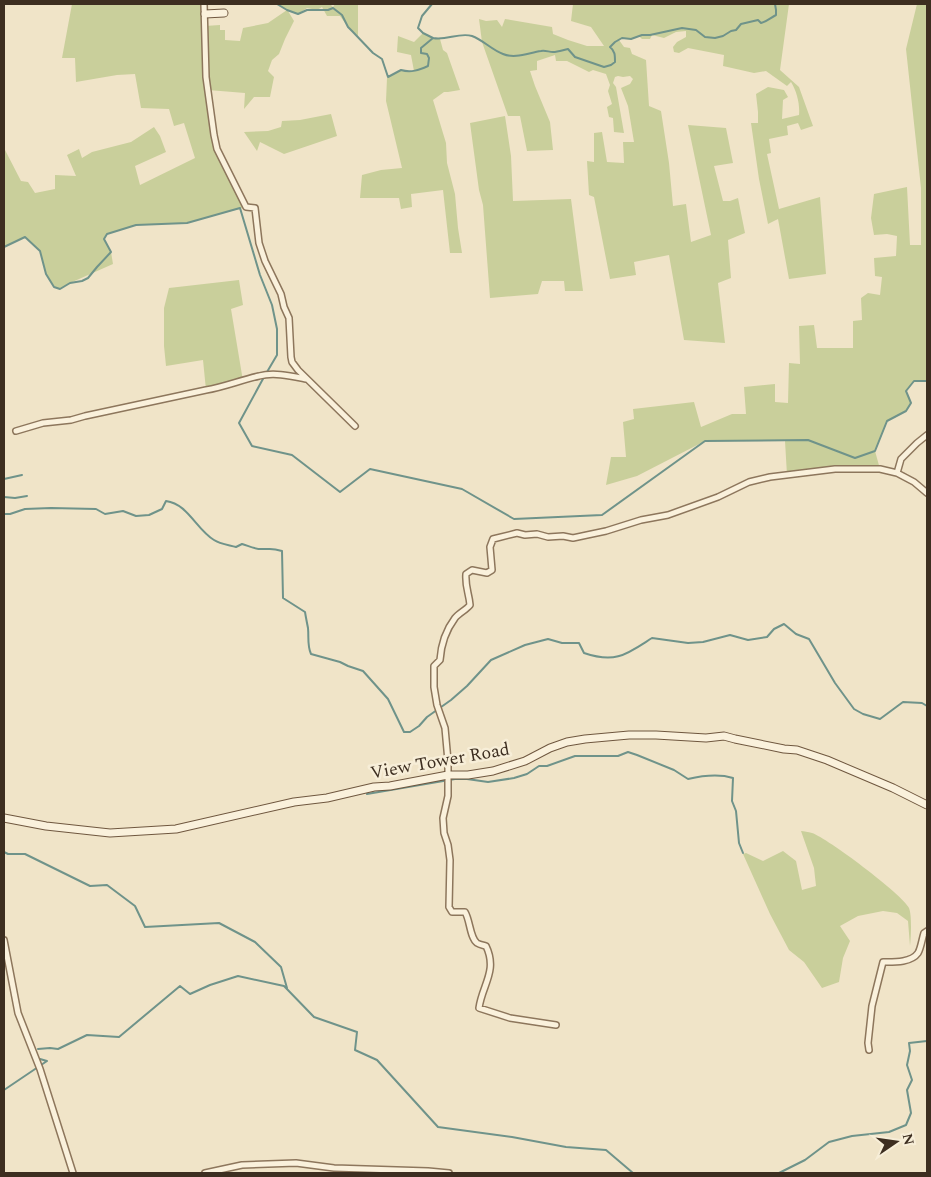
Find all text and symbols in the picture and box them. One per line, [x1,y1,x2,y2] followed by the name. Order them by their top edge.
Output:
[368,735,512,787] street label: View Tower Road
[871,1117,921,1167] north arrow
[897,1131,920,1147] text: N

